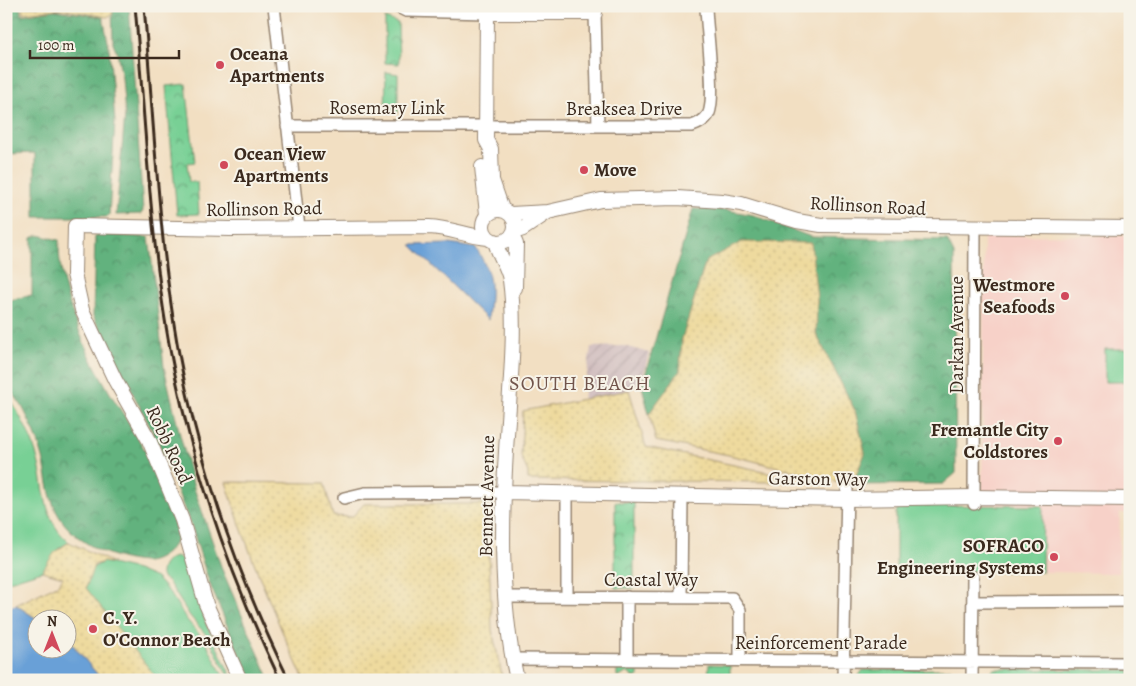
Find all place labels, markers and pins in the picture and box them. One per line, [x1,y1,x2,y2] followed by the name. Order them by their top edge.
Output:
[229,41,325,89] place label: Oceana Apartments
[214,59,226,71] marker: Oceana Apartments
[233,141,329,189] place label: Ocean View Apartments
[594,157,637,183] place label: Move
[218,159,230,171] marker: Ocean View Apartments
[578,164,590,176] marker: Move
[972,272,1055,320] place label: Westmore Seafoods
[1059,290,1071,302] marker: Westmore Seafoods
[931,417,1049,465] place label: Fremantle City Coldstores
[1052,435,1064,447] marker: Fremantle City Coldstores
[877,533,1044,581] place label: SOFRACO Engineering Systems
[1048,551,1060,563] marker: SOFRACO Engineering Systems
[103,605,230,653] place label: C. Y. O'Connor Beach
[87,623,99,635] marker: C. Y. O'Connor Beach

